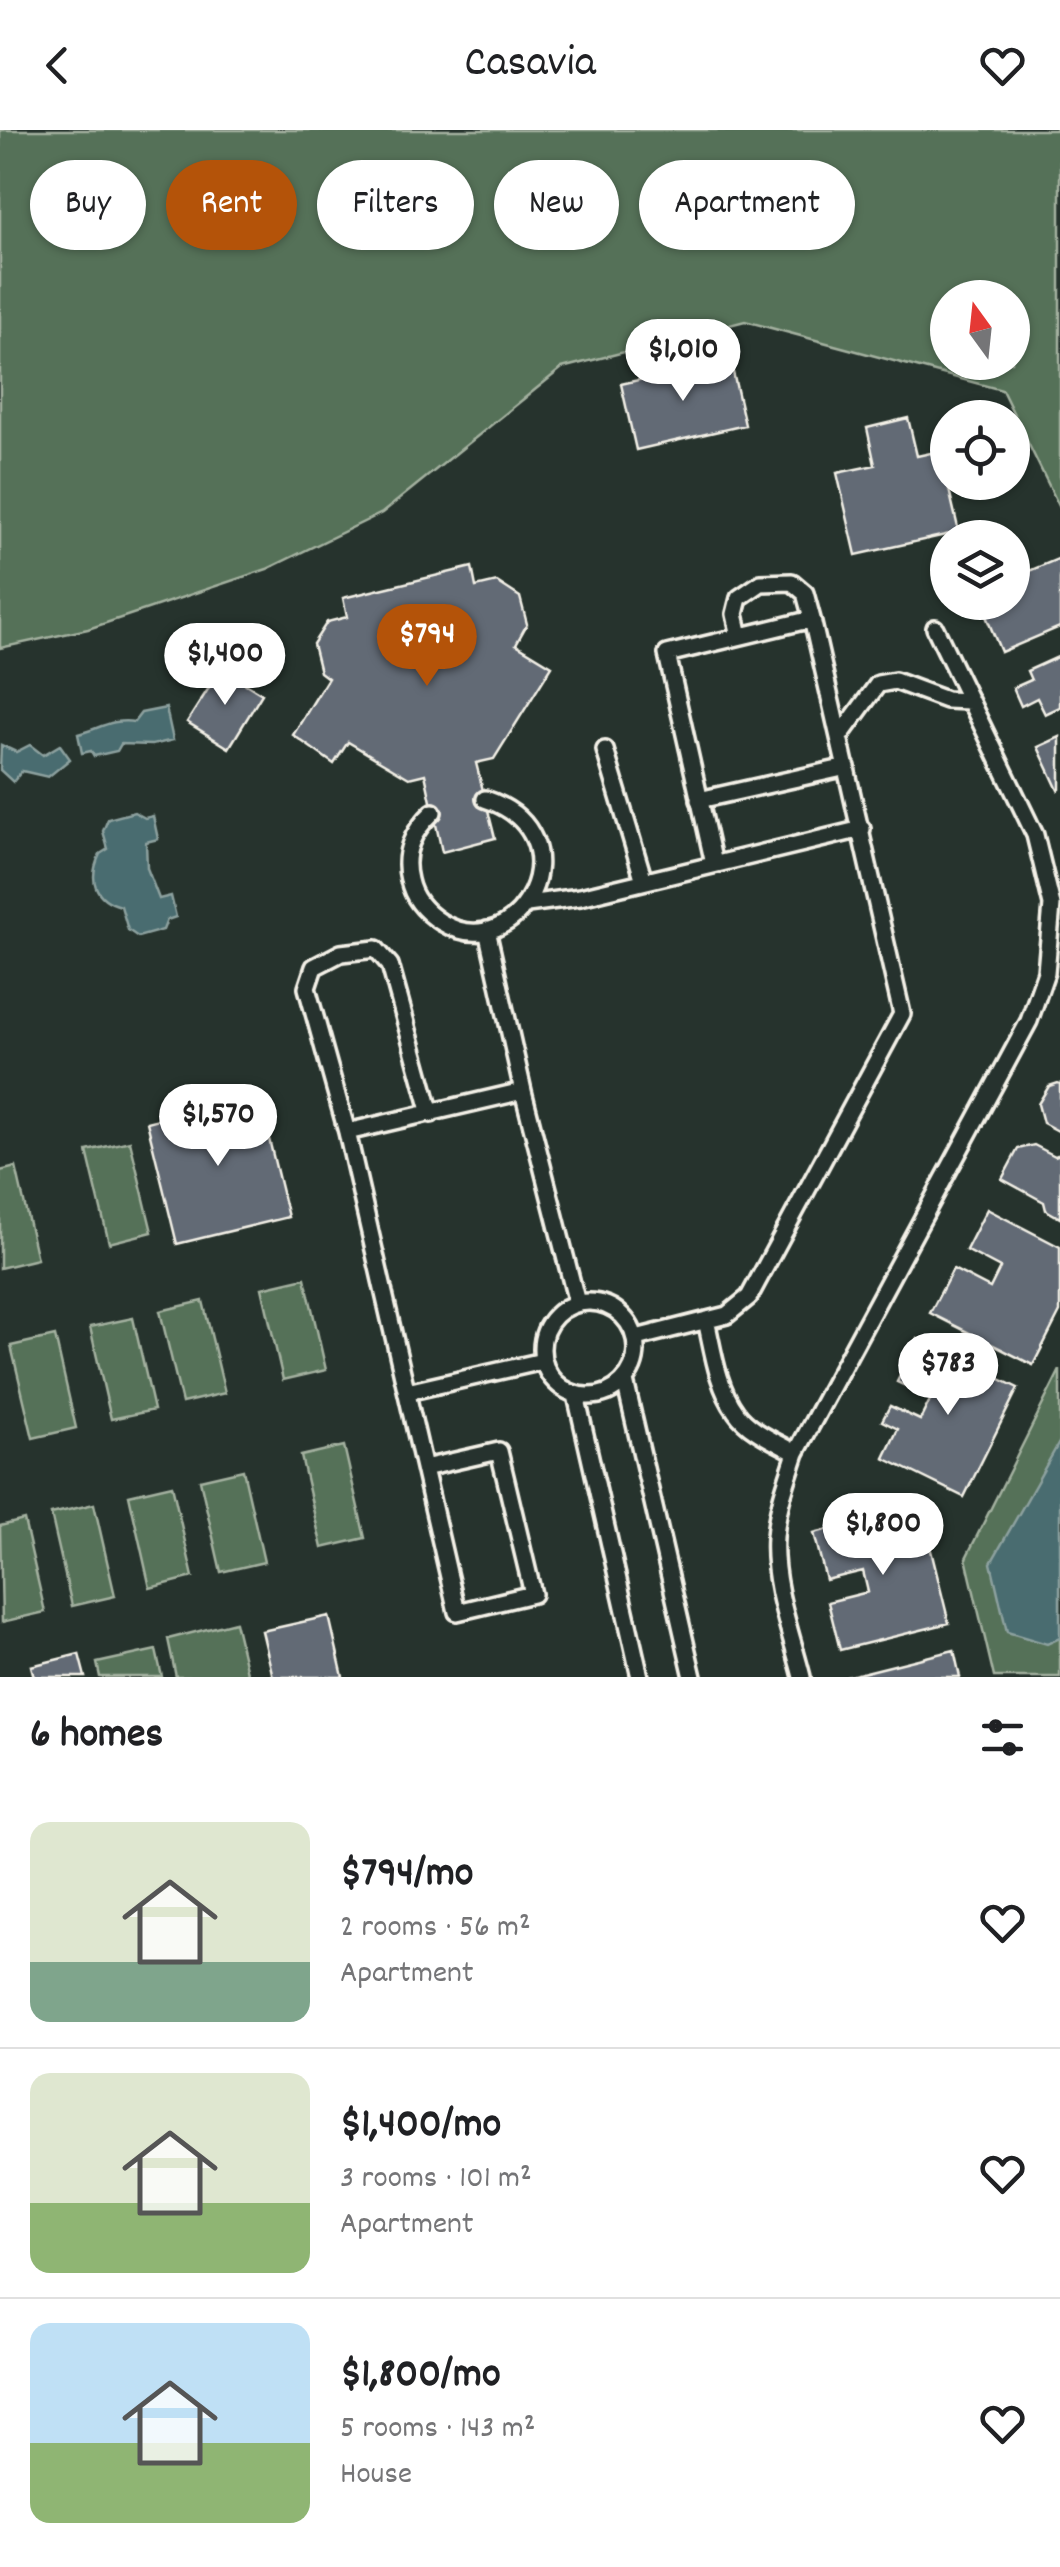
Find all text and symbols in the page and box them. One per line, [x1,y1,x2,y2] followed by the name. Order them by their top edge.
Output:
[464,33,596,97] text: Casavia
[30,38,85,93] icon: back
[975,38,1030,93] icon: heart
[30,160,146,250] chip: Buy
[166,160,297,250] chip: Rent
[317,160,474,250] chip: Filters
[494,160,619,250] chip: New
[639,160,855,250] chip: Apartment
[930,280,1030,380] north arrow
[930,280,1030,620] map controls
[602,319,764,404] pin: $1,010
[647,328,719,374] text: $1,010
[930,400,1030,500] button: locate
[930,520,1030,620] button: layers
[368,604,486,689] pin: $794
[399,613,455,659] text: $794
[144,623,306,708] pin: $1,400
[186,632,264,678] text: $1,400
[137,1084,299,1169] pin: $1,570
[181,1093,255,1139] text: $1,570
[889,1333,1007,1418] pin: $783
[920,1342,976,1388] text: $783
[802,1493,964,1578] pin: $1,800
[844,1502,922,1548] text: $1,800
[30,1707,163,1767] text: 6 homes
[975,1710,1030,1765] icon: filters
[340,1846,474,1906] text: $794/mo
[110,1862,230,1982] icon: home
[975,1895,1030,1950] icon: heart
[340,1906,531,1952] text: 2 rooms · 56 m²
[340,1952,474,1998] text: Apartment
[340,2097,501,2157] text: $1,400/mo
[110,2113,230,2233] icon: home
[975,2146,1030,2201] icon: heart
[340,2157,532,2203] text: 3 rooms · 101 m²
[340,2203,474,2249] text: Apartment
[340,2347,501,2407] text: $1,800/mo
[110,2363,230,2483] icon: home
[975,2396,1030,2451] icon: heart
[340,2407,535,2453] text: 5 rooms · 143 m²
[340,2453,412,2499] text: House

